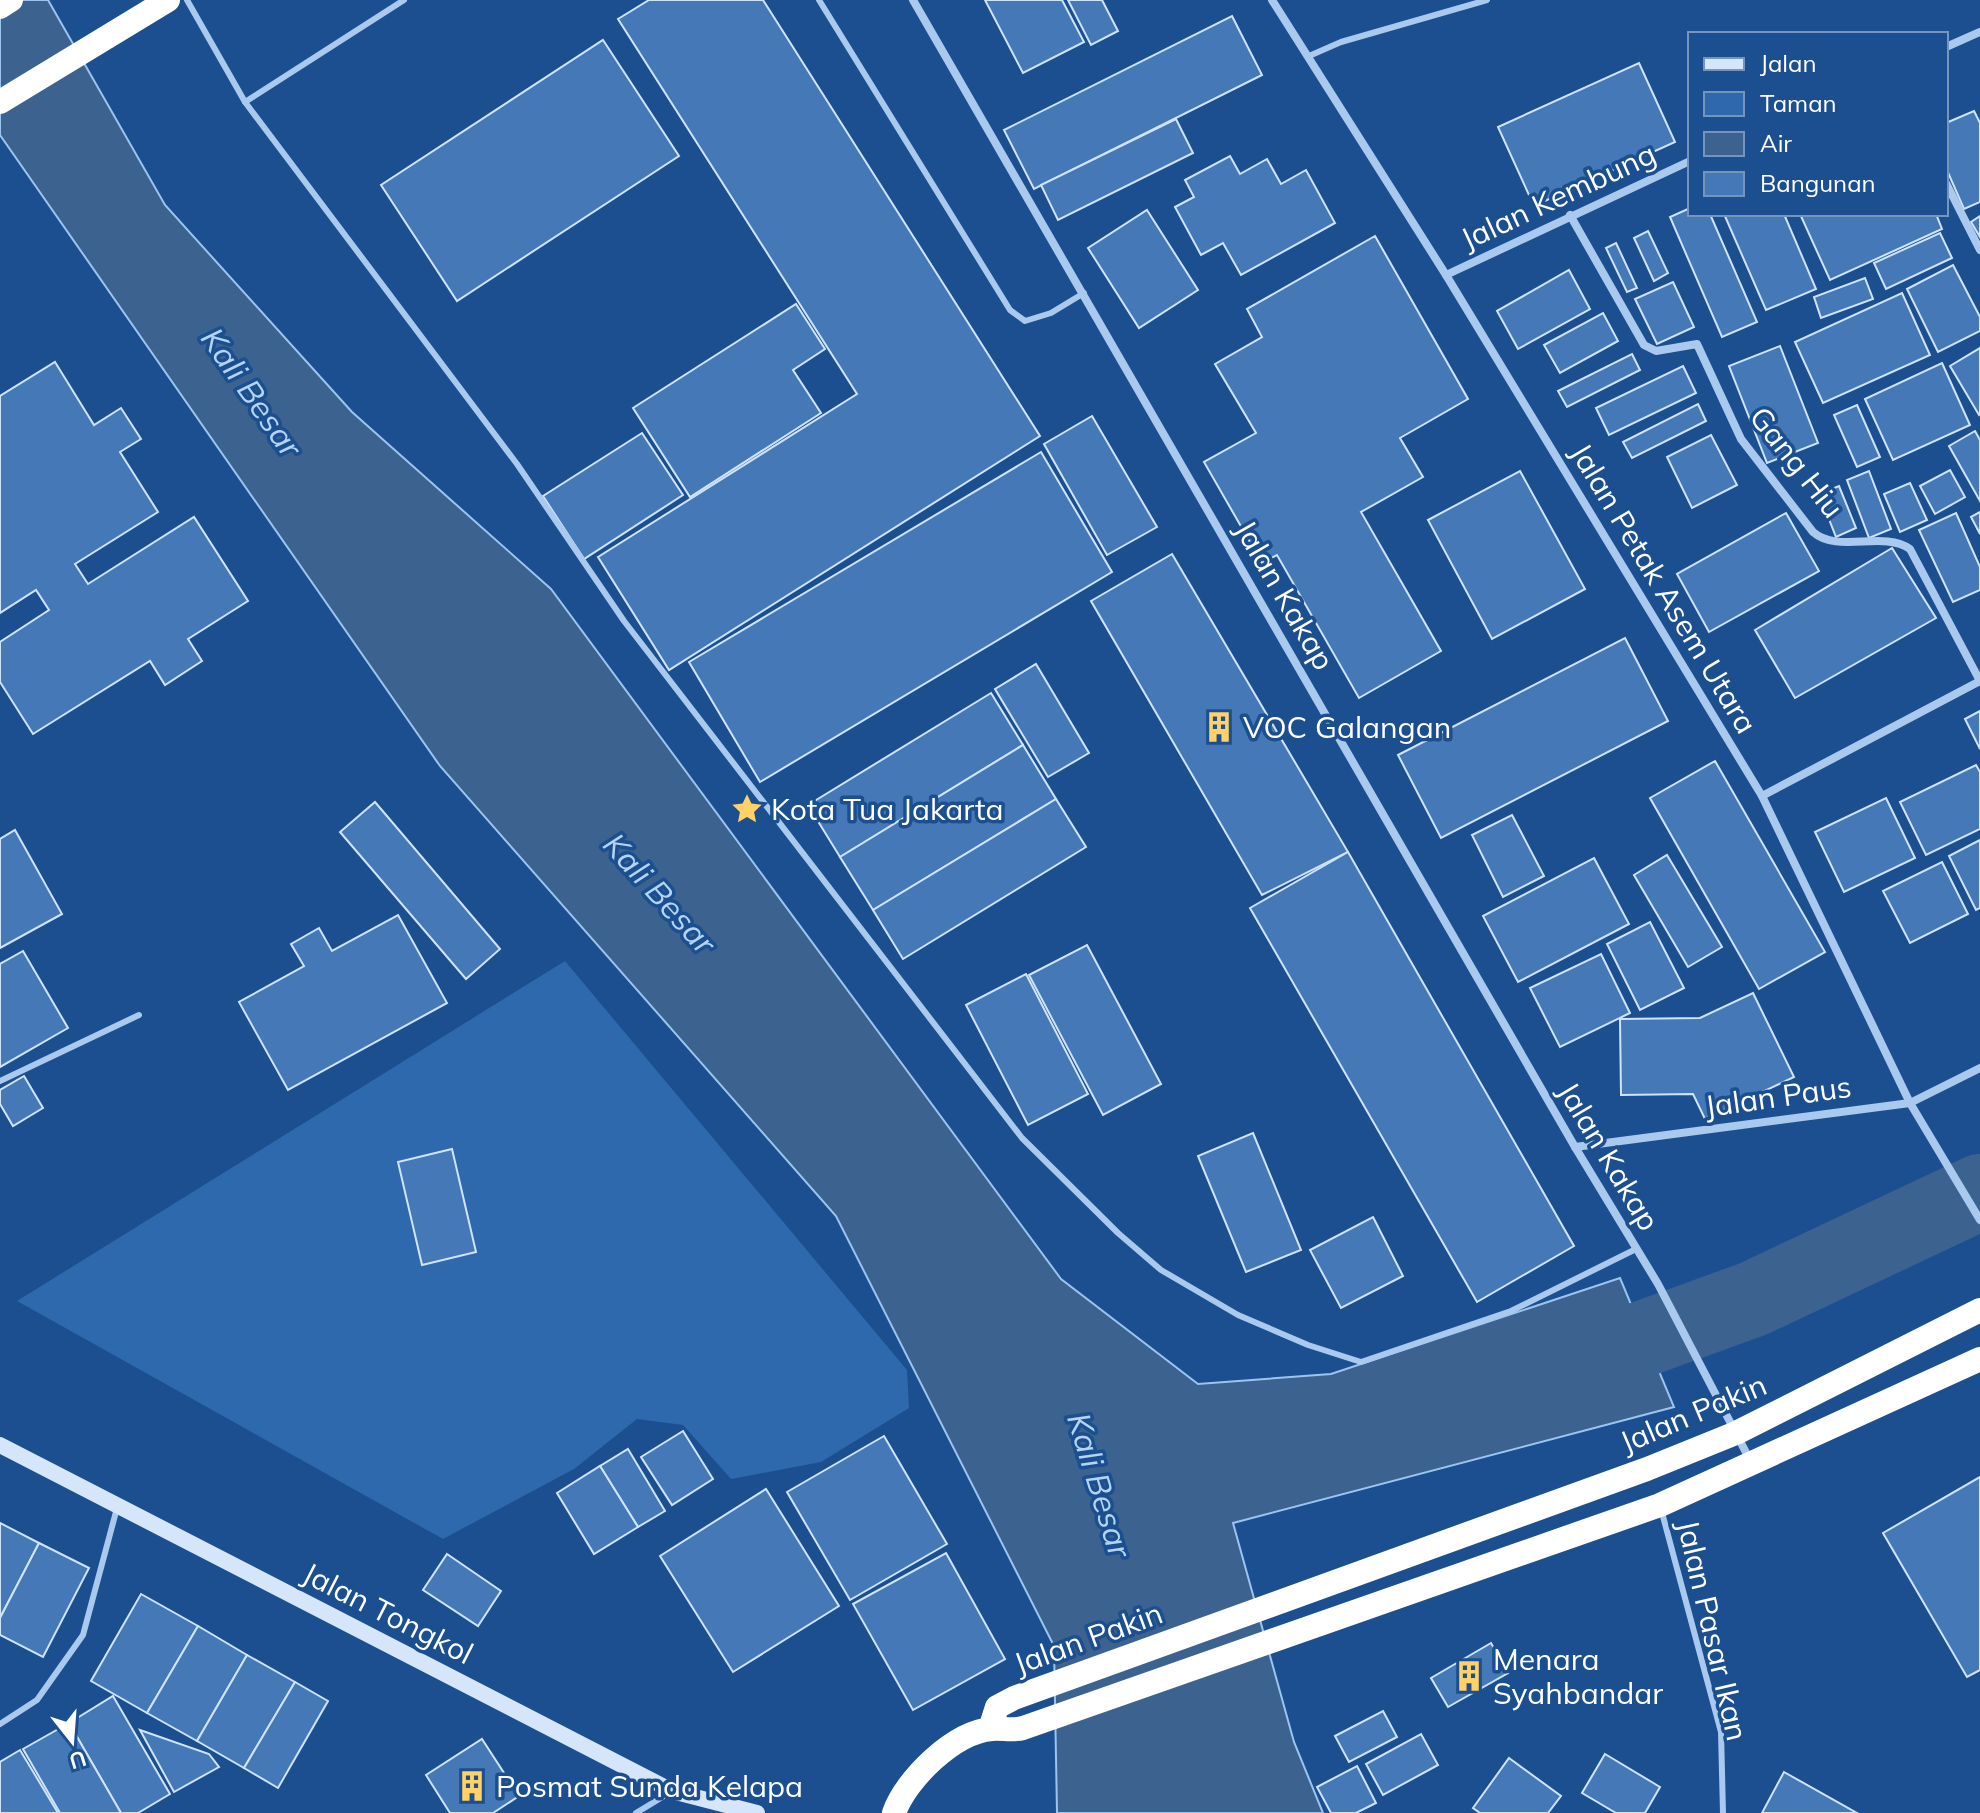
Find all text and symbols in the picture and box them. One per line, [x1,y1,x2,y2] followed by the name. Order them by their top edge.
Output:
[1688,32,1948,216] legend
[1760,48,1816,78] text: Jalan
[1760,88,1837,118] text: Taman
[1760,128,1792,158] text: Air
[1454,134,1662,258] street label: Jalan Kembung
[1760,168,1876,198] text: Bangunan
[193,320,312,466] water label: Kali Besar
[1742,399,1852,525] street label: Gang Hiu
[1562,436,1766,740] street label: Jalan Petak Asem Utara
[1227,513,1343,677] street label: Jalan Kakap
[1243,708,1451,746] place label: VOC Galangan
[1202,710,1236,744] building icon: VOC Galangan
[771,790,1003,828] place label: Kota Tua Jakarta
[730,792,764,826] place icon: Kota Tua Jakarta
[595,824,726,963] water label: Kali Besar
[1702,1067,1854,1125] street label: Jalan Paus
[1550,1075,1668,1237] street label: Jalan Kakap
[1614,1365,1772,1461] street label: Jalan Pakin
[1059,1408,1141,1563] water label: Kali Besar
[1669,1516,1757,1744] street label: Jalan Pasar Ikan
[296,1554,480,1672] street label: Jalan Tongkol
[1008,1594,1168,1682] street label: Jalan Pakin
[1493,1640,1663,1712] place label: Menara Syahbandar
[1452,1659,1486,1693] building icon: Menara Syahbandar
[32,1701,112,1781] north arrow
[66,1744,90,1776] text: U
[496,1767,803,1805] place label: Posmat Sunda Kelapa
[455,1769,489,1803] building icon: Posmat Sunda Kelapa

